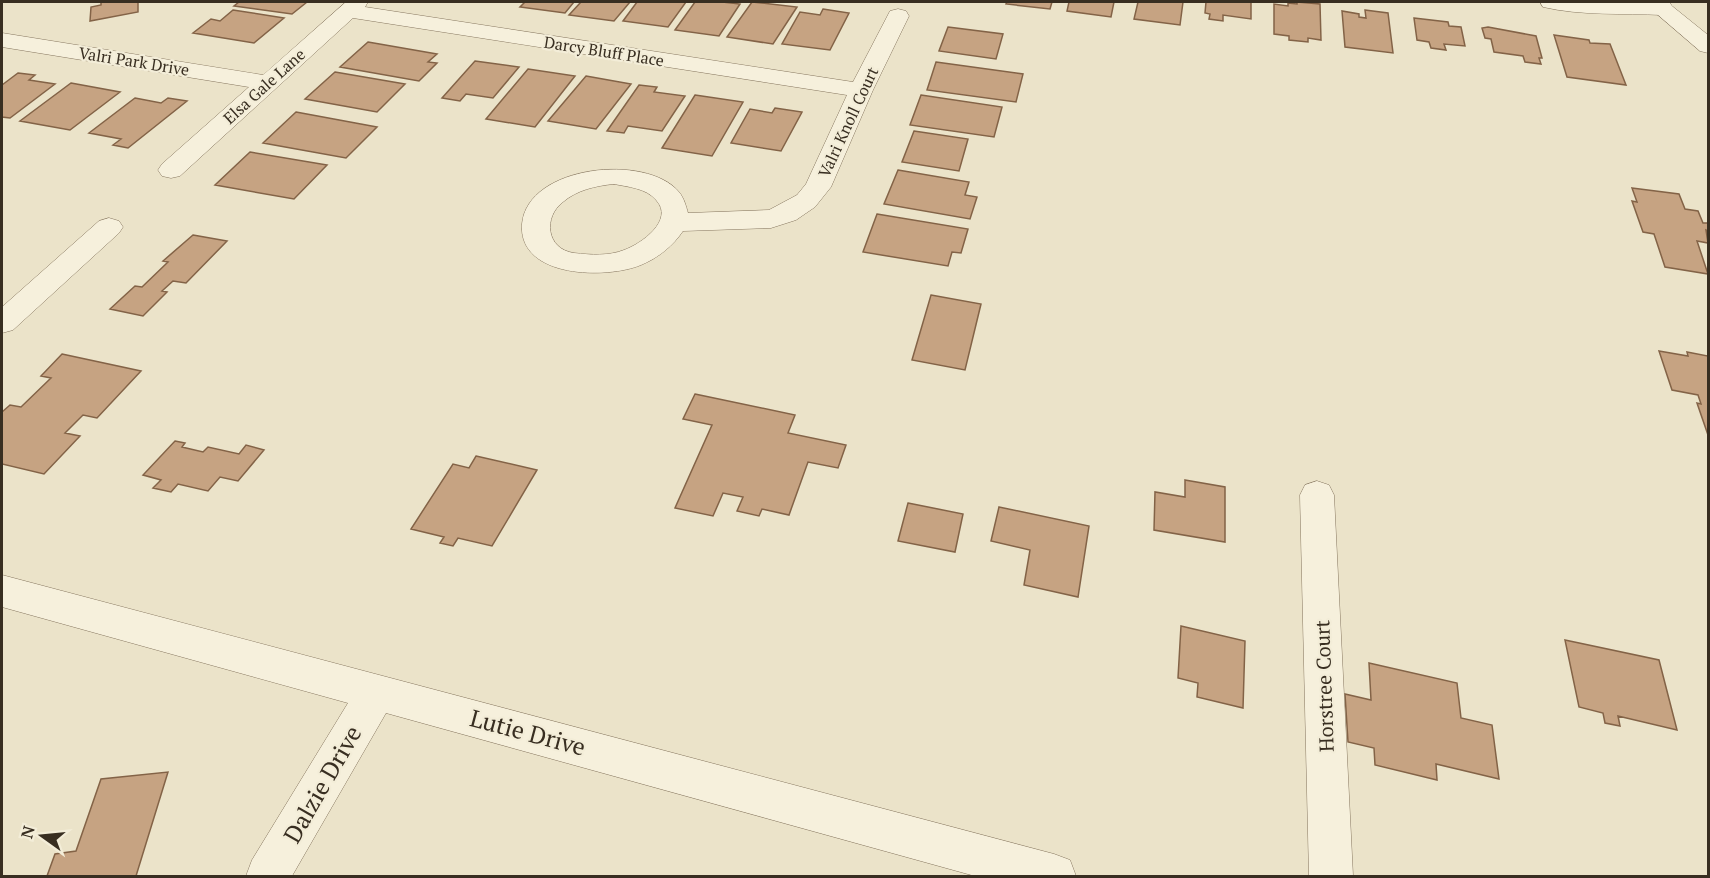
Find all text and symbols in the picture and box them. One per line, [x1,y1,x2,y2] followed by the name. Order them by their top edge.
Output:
[542,31,666,71] street label: Darcy Bluff Place
[77,41,191,81] street label: Valri Park Drive
[218,43,310,129] street label: Elsa Gale Lane
[813,63,883,181] street label: Valri Knoll Court
[1308,619,1340,752] street label: Horstree Court
[467,701,589,763] street label: Lutie Drive
[276,720,368,848] street label: Dalzie Drive
[12,806,72,866] north arrow
[15,823,40,841] text: N

